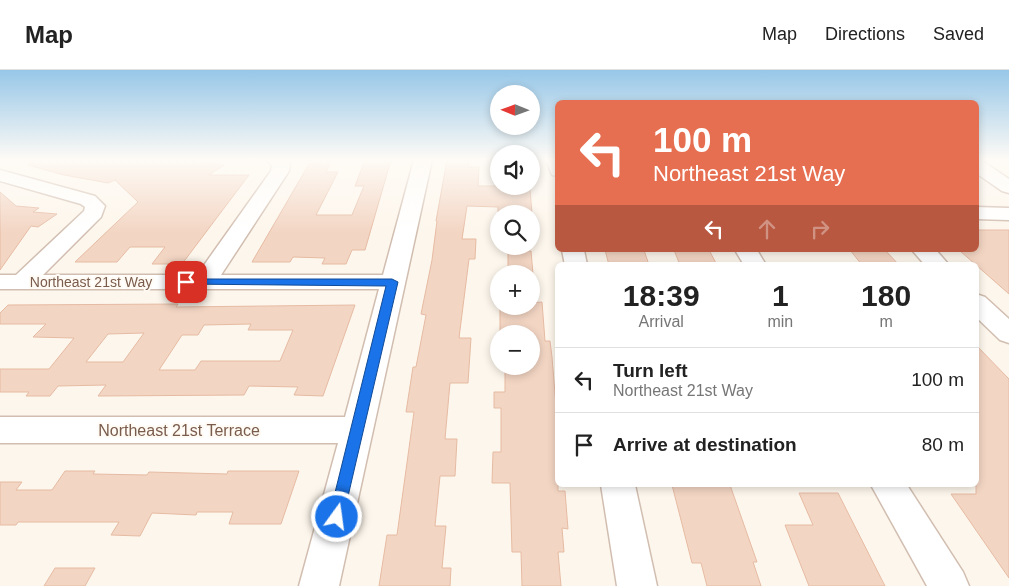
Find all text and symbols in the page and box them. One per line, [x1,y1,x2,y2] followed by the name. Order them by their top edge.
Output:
[25,21,73,48] text: Map
[762,24,797,44] text: Map
[825,24,905,44] text: Directions
[933,24,984,44] text: Saved
[490,85,540,135] north arrow
[490,85,540,375] map controls
[570,120,635,185] icon: left
[653,120,752,159] text: 100 m
[490,145,540,195] button: sound
[653,161,845,186] text: Northeast 21st Way
[490,205,540,255] button: search
[700,215,728,243] icon: left
[753,215,781,243] icon: ahead
[806,215,834,243] icon: right
[165,261,207,303] pin
[490,265,540,315] button: +
[172,268,200,296] icon: arrive
[30,274,152,290] street label: Northeast 21st Way
[623,279,700,312] text: 18:39
[772,279,789,312] text: 1
[861,279,911,312] text: 180
[639,313,684,330] text: Arrival
[767,313,793,330] text: min
[879,313,893,330] text: m
[490,325,540,375] button: −
[613,360,688,381] text: Turn left
[570,366,598,394] icon: left
[911,369,964,390] text: 100 m
[613,382,753,399] text: Northeast 21st Way
[98,422,260,439] street label: Northeast 21st Terrace
[570,431,598,459] icon: arrive
[613,434,797,455] text: Arrive at destination
[922,434,964,455] text: 80 m
[310,490,362,542] position arrow

